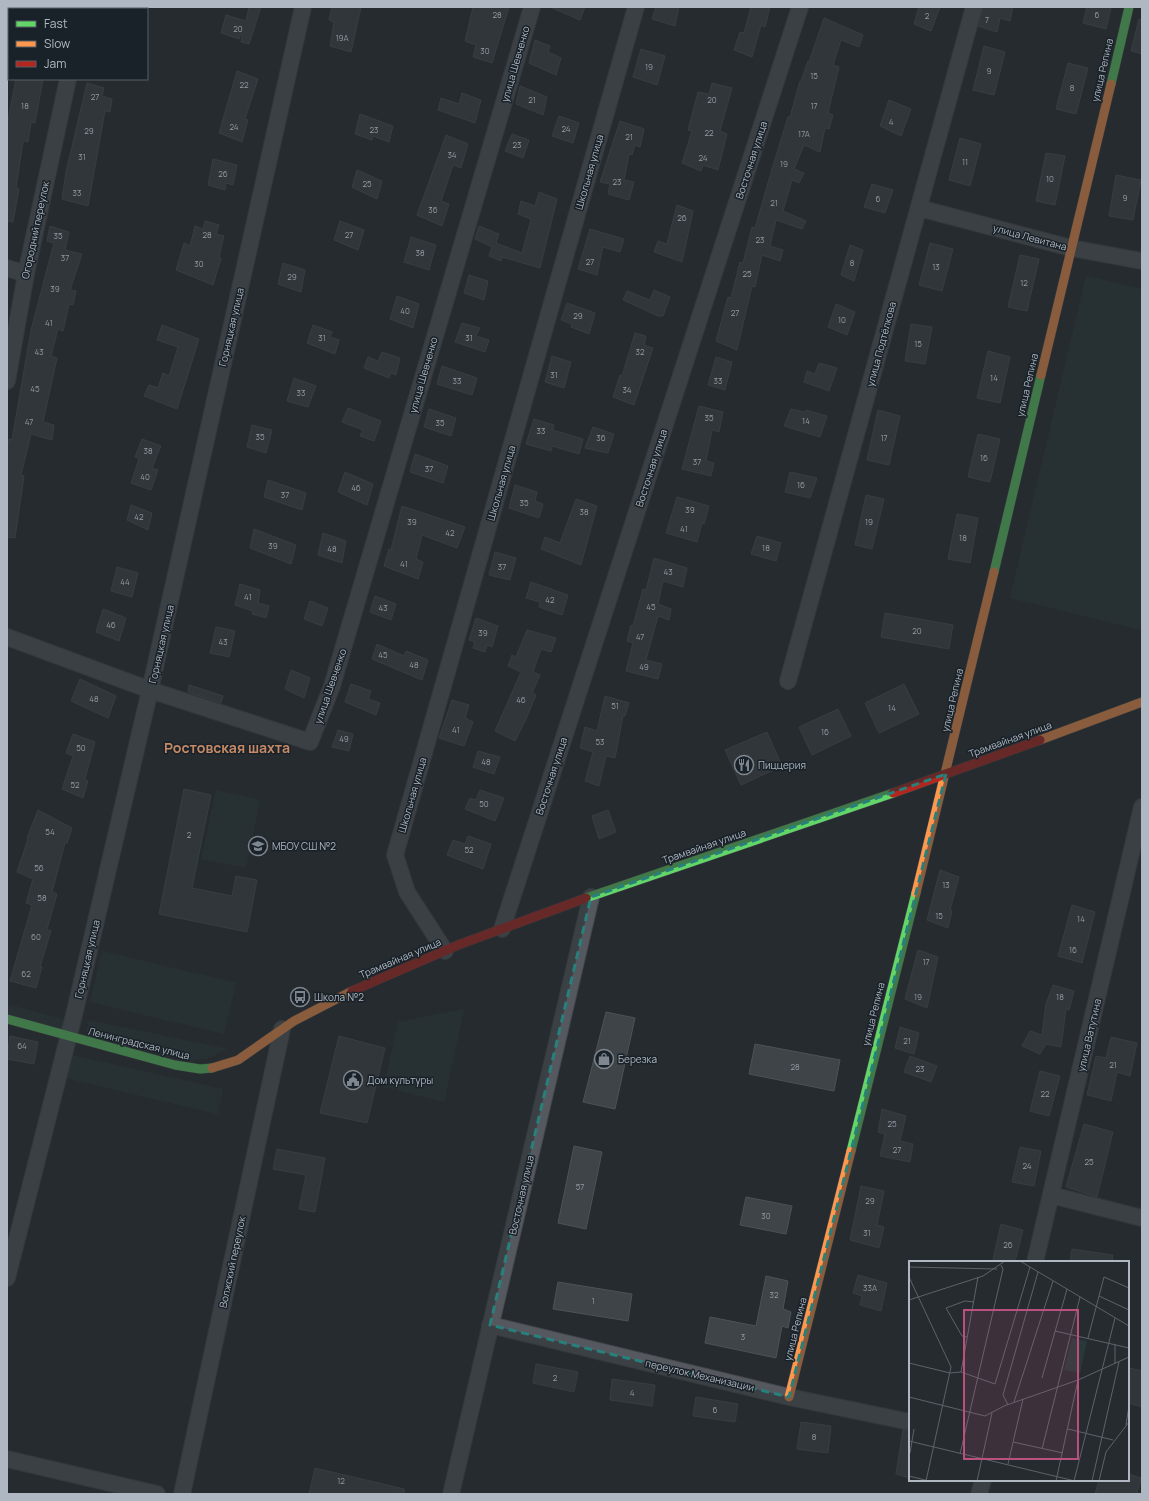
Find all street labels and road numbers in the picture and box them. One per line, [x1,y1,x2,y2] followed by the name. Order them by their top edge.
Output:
[497,24,533,104] street label: улица Шевченко
[1088,37,1116,103] street label: улица Репина
[732,119,770,201] street label: Восточная улица
[572,133,606,211] street label: Школьная улица
[18,179,52,280] street label: Огородний переулок
[991,220,1069,254] street label: улица Левитана
[215,286,247,368] street label: Горняцкая улица
[863,300,899,388] street label: улица Подтёлкова
[405,335,441,415] street label: улица Шевченко
[1013,352,1041,418] street label: улица Репина
[632,427,670,509] street label: Восточная улица
[484,444,518,522] street label: Школьная улица
[145,603,177,685] street label: Горняцкая улица
[311,647,349,725] street label: улица Шевченко
[938,667,966,733] street label: улица Репина
[966,717,1054,761] street label: Трамвайная улица
[532,735,570,817] street label: Восточная улица
[395,756,429,834] street label: Школьная улица
[660,825,748,867] street label: Трамвайная улица
[71,918,103,1000] street label: Горняцкая улица
[357,934,443,982] street label: Трамвайная улица
[858,981,888,1047] street label: улица Репина
[1074,997,1104,1073] street label: улица Ватутина
[87,1024,191,1062] street label: Ленинградская улица
[505,1154,537,1236] street label: Восточная улица
[215,1214,249,1309] street label: Волжский переулок
[780,1296,810,1362] street label: улица Репина
[644,1356,756,1394] street label: переулок Механизации

